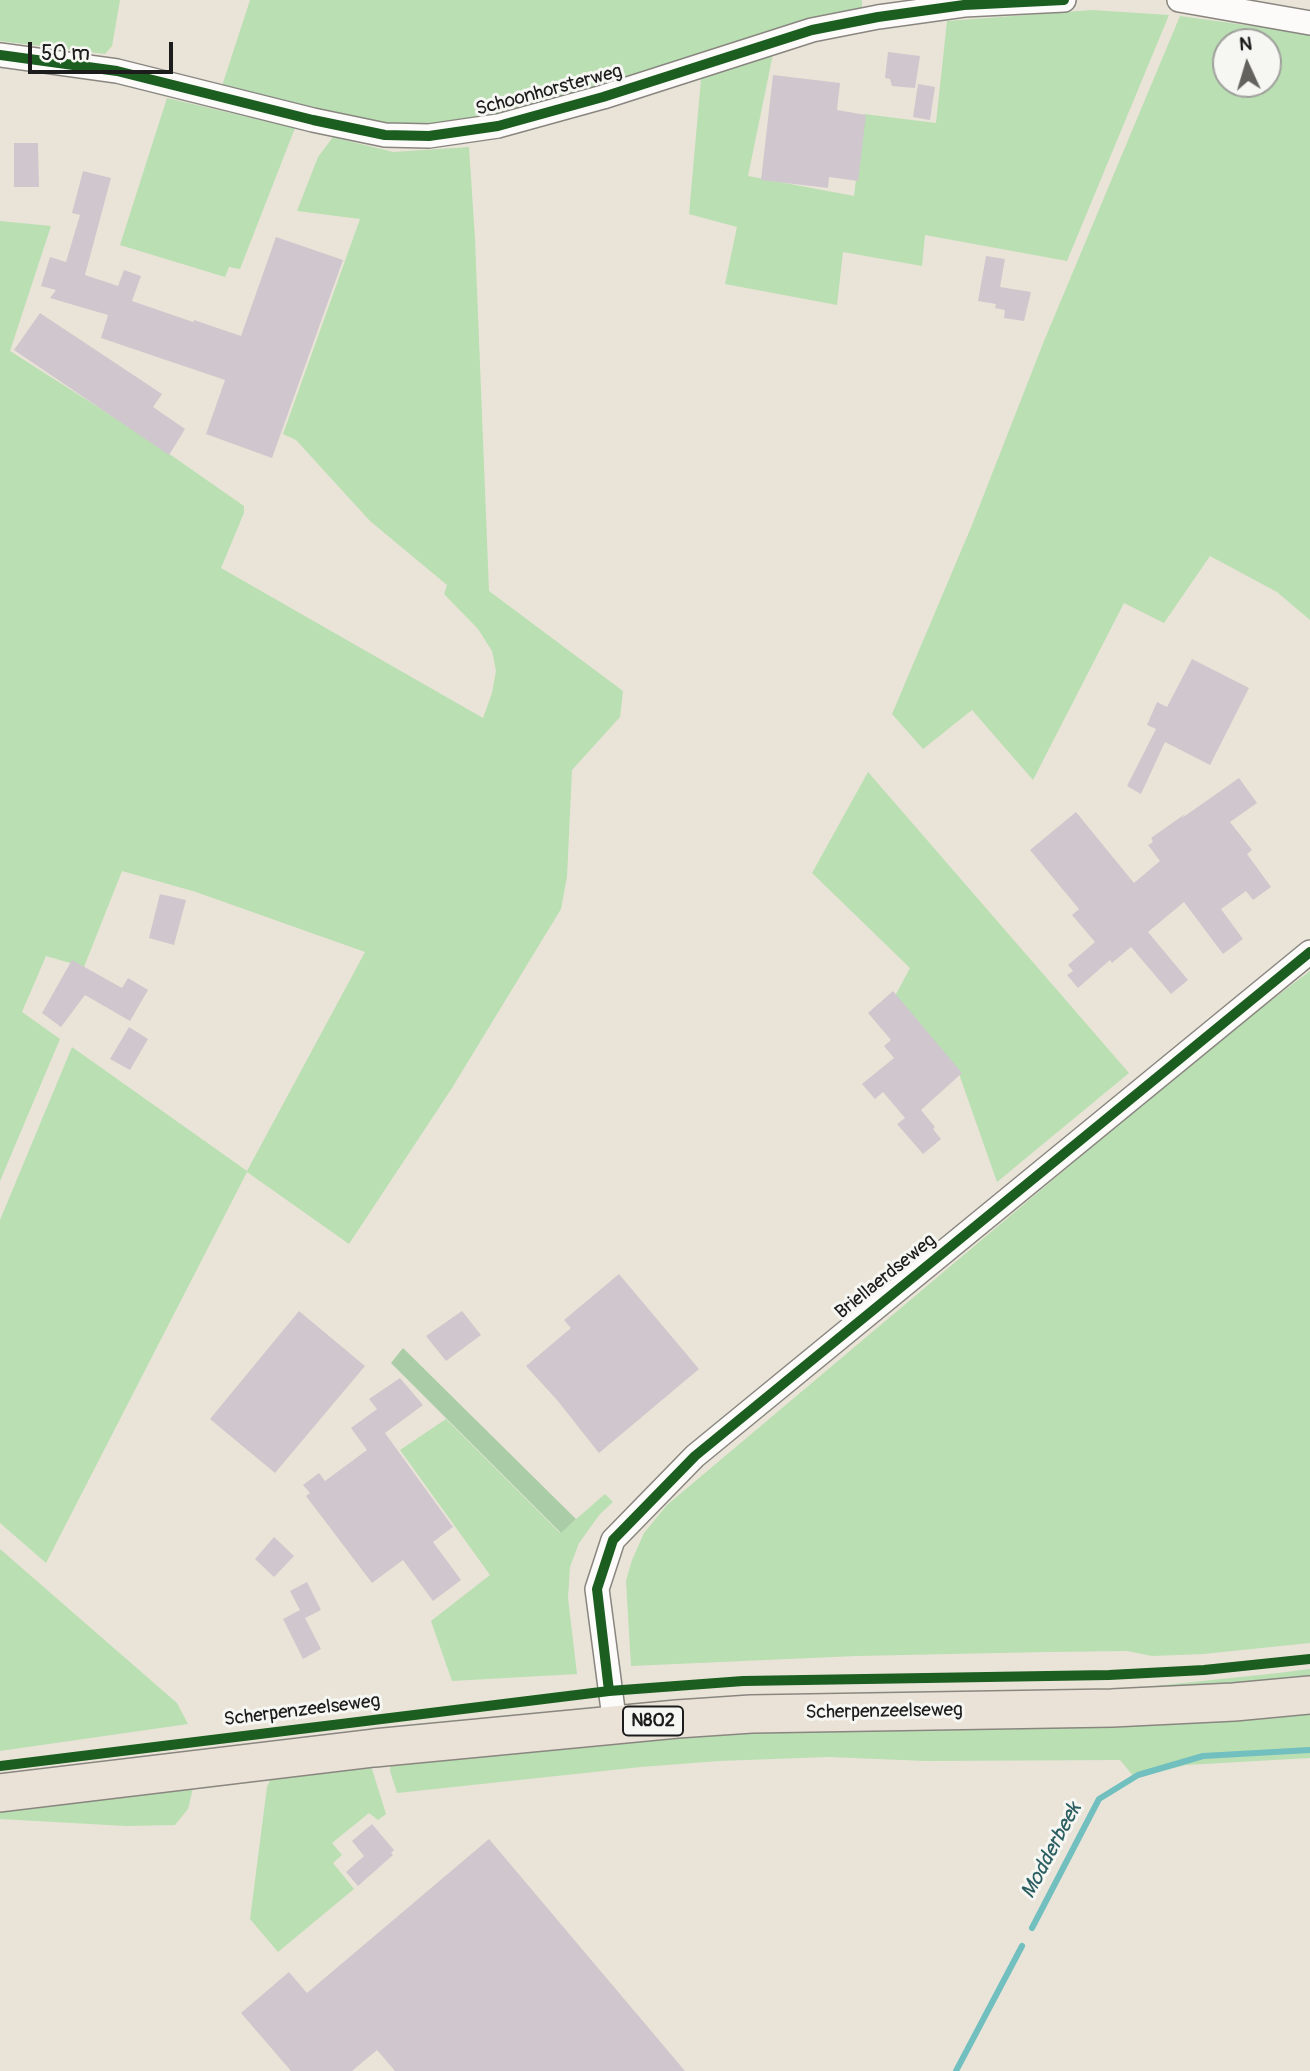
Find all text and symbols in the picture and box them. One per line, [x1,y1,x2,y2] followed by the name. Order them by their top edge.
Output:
[32,28,177,72] scale bar
[1212,28,1282,98] north arrow
[1238,32,1253,56] text: N
[41,40,90,67] text: 50 m
[473,61,625,121] street label: Schoonhorsterweg
[831,1229,941,1325] street label: Briellaerdseweg
[223,1690,381,1732] street label: Scherpenzeelseweg
[805,1699,963,1725] street label: Scherpenzeelseweg
[623,1706,683,1736] road number: N802
[1016,1799,1088,1903] water label: Modderbeek

